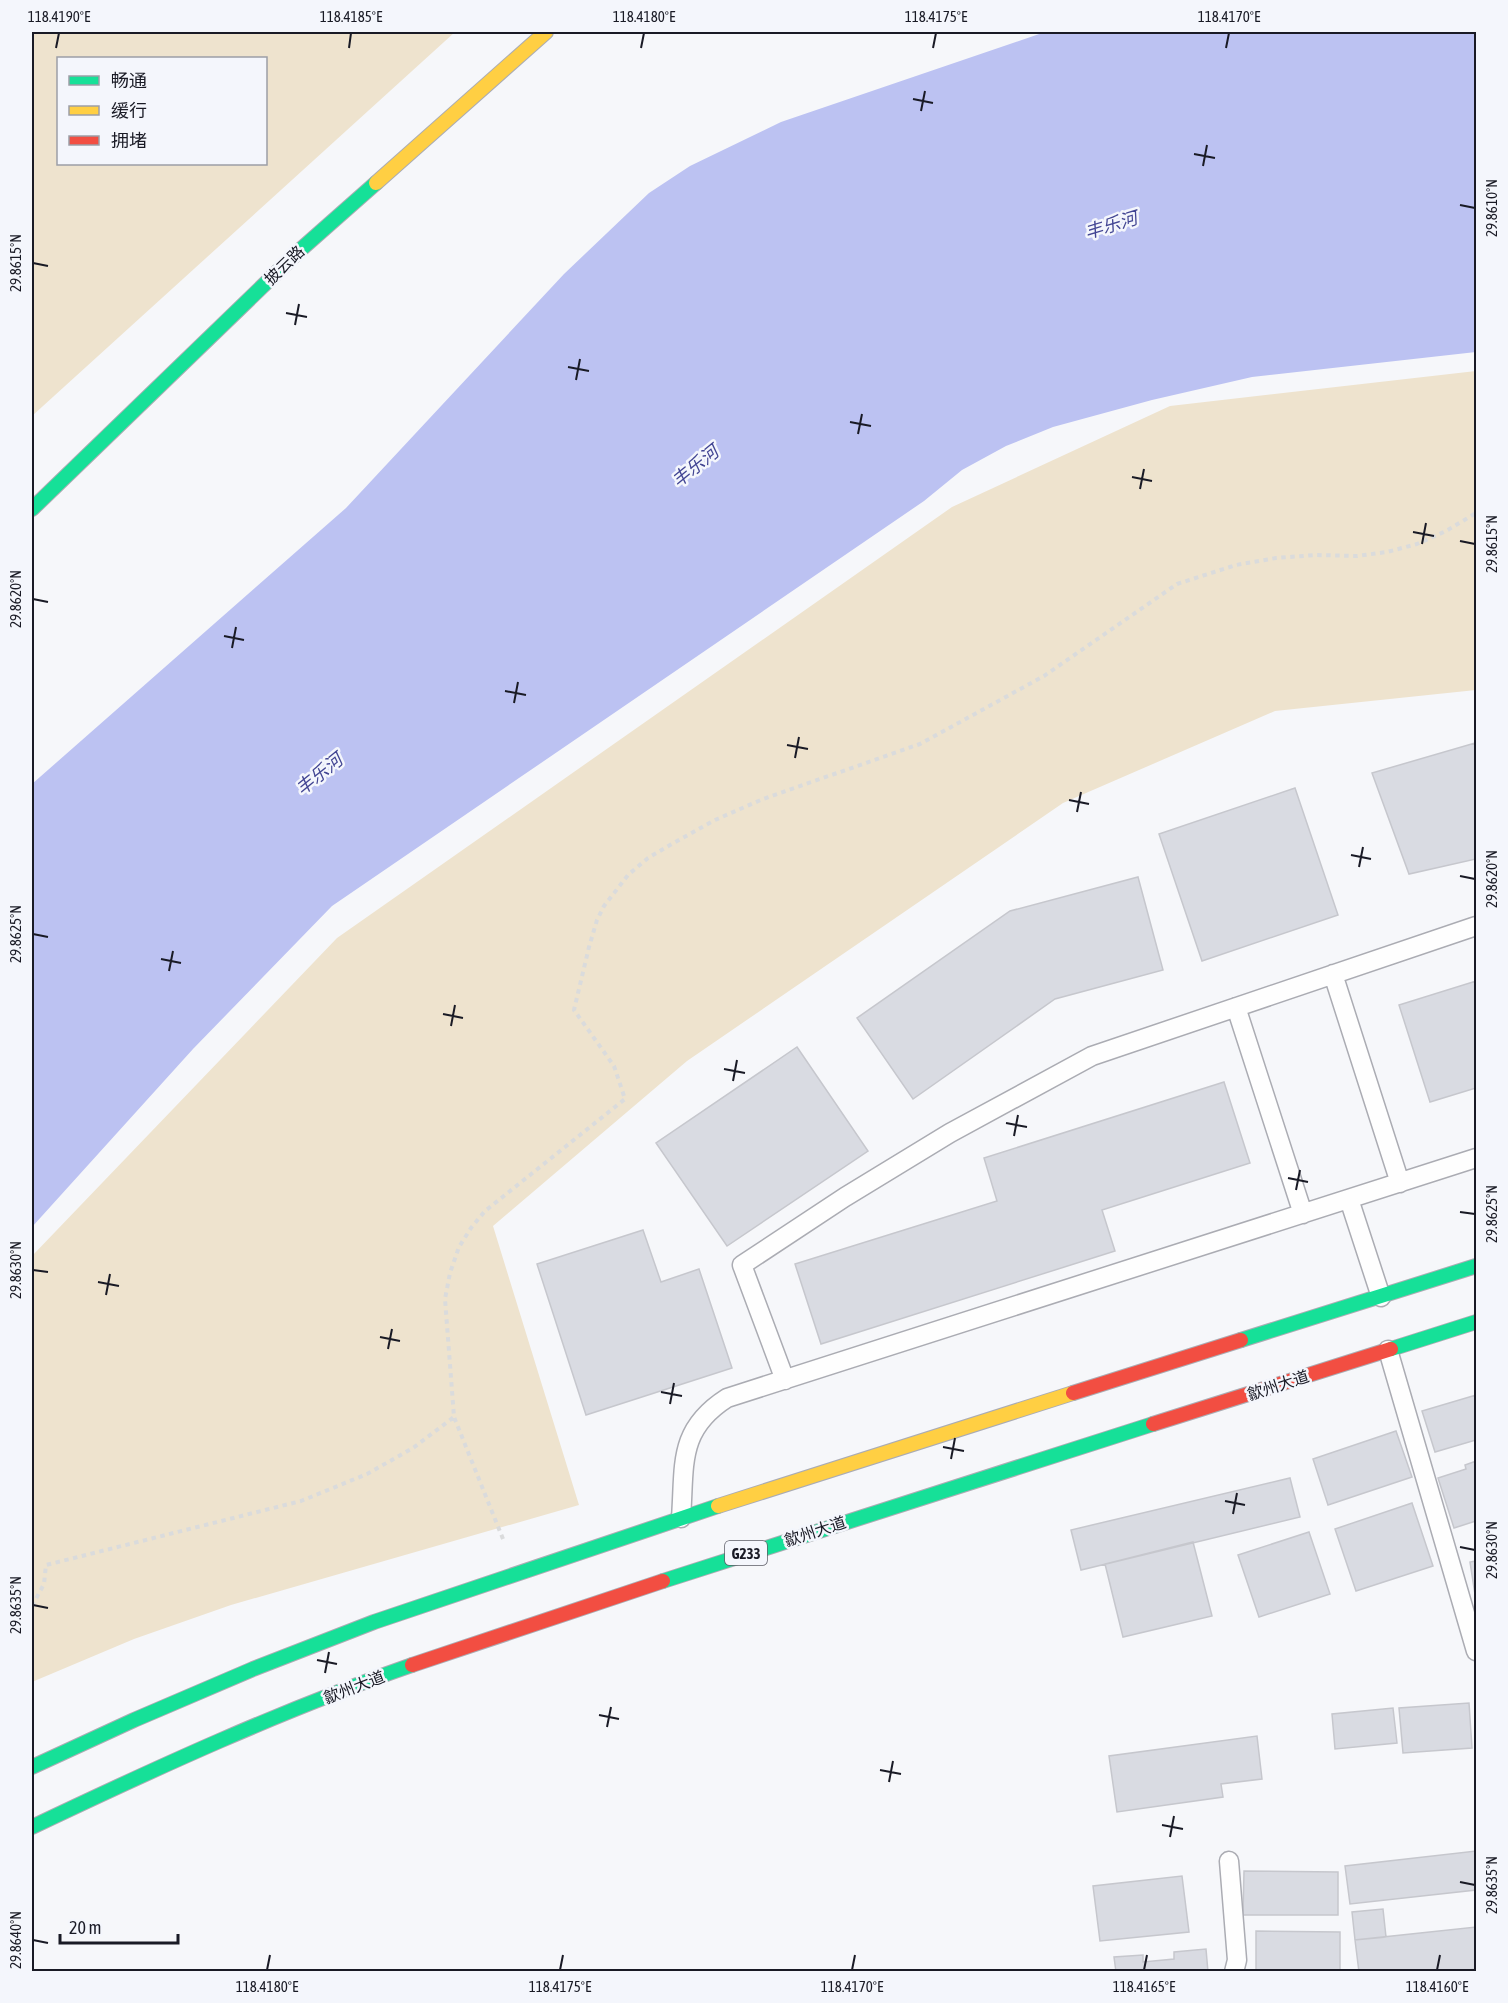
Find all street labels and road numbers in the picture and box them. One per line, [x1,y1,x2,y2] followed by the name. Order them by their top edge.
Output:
[260,242,308,288] street label: 披云路
[1245,1367,1311,1403] street label: 歙州大道
[782,1513,848,1549] street label: 歙州大道
[725,1541,767,1565] road number: G233
[321,1667,387,1707] street label: 歙州大道

